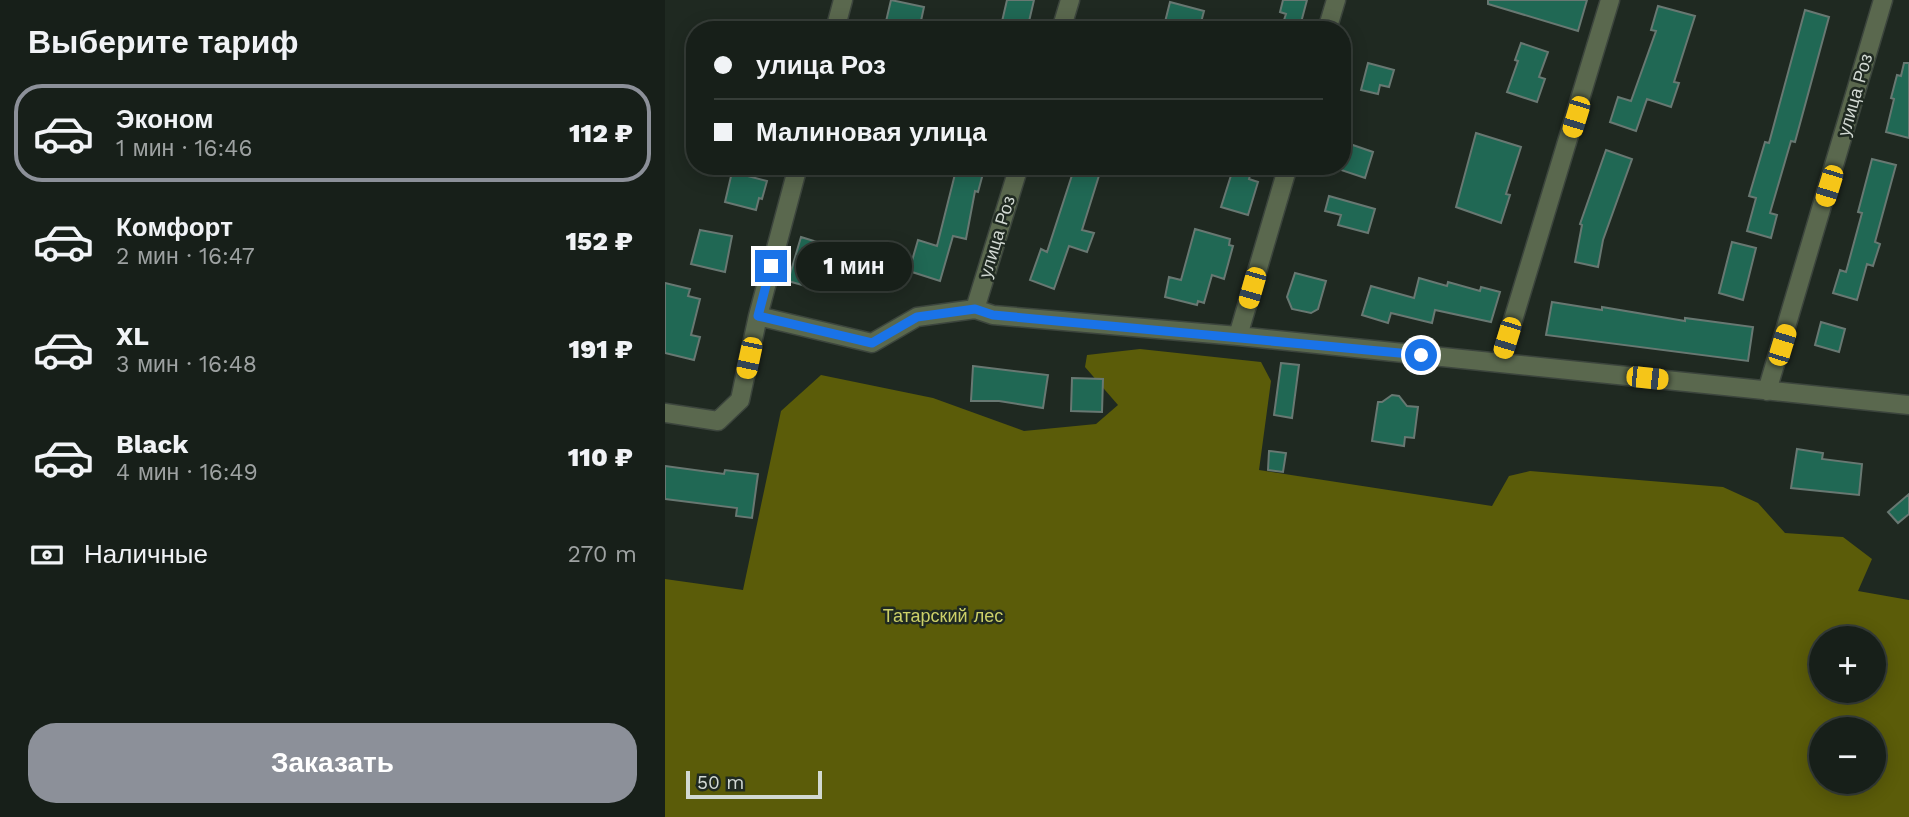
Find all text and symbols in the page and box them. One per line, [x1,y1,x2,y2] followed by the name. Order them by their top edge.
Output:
[28,23,299,61] text: Выберите тариф
[756,50,886,80] text: улица Роз
[1833,51,1876,139] street label: улица Роз
[1560,94,1593,140] car
[32,102,95,165] icon: car
[116,104,214,134] text: Эконом
[756,117,987,147] text: Малиновая улица
[569,118,633,148] text: 112 ₽
[116,135,252,162] text: 1 мин · 16:46
[1813,163,1846,209] car
[974,193,1019,281] street label: улица Роз
[32,210,95,273] icon: car
[116,212,233,242] text: Комфорт
[565,226,633,256] text: 152 ₽
[795,242,911,290] callout: 1 мин
[116,243,255,270] text: 2 мин · 16:47
[755,250,787,282] route end
[823,253,885,280] text: 1 мин
[1237,265,1268,311] car
[1491,315,1524,361] car
[32,318,95,381] icon: car
[116,321,149,351] text: XL
[1766,322,1799,368] car
[569,334,633,364] text: 191 ₽
[735,335,764,381] car
[1405,339,1437,371] route start
[116,351,257,378] text: 3 мин · 16:48
[1626,365,1669,391] car
[32,426,95,489] icon: car
[116,429,188,459] text: Black
[568,442,633,472] text: 110 ₽
[116,459,258,486] text: 4 мин · 16:49
[28,536,66,574] icon: cash
[84,539,208,569] text: Наличные
[568,541,637,568] text: 270 m
[883,605,1003,626] park label: Татарский лес
[1809,626,1886,794] map controls
[1809,626,1886,703] button: +
[1809,717,1886,794] button: −
[28,723,637,803] button: Заказать
[686,768,823,800] scale bar
[697,771,744,794] text: 50 m

